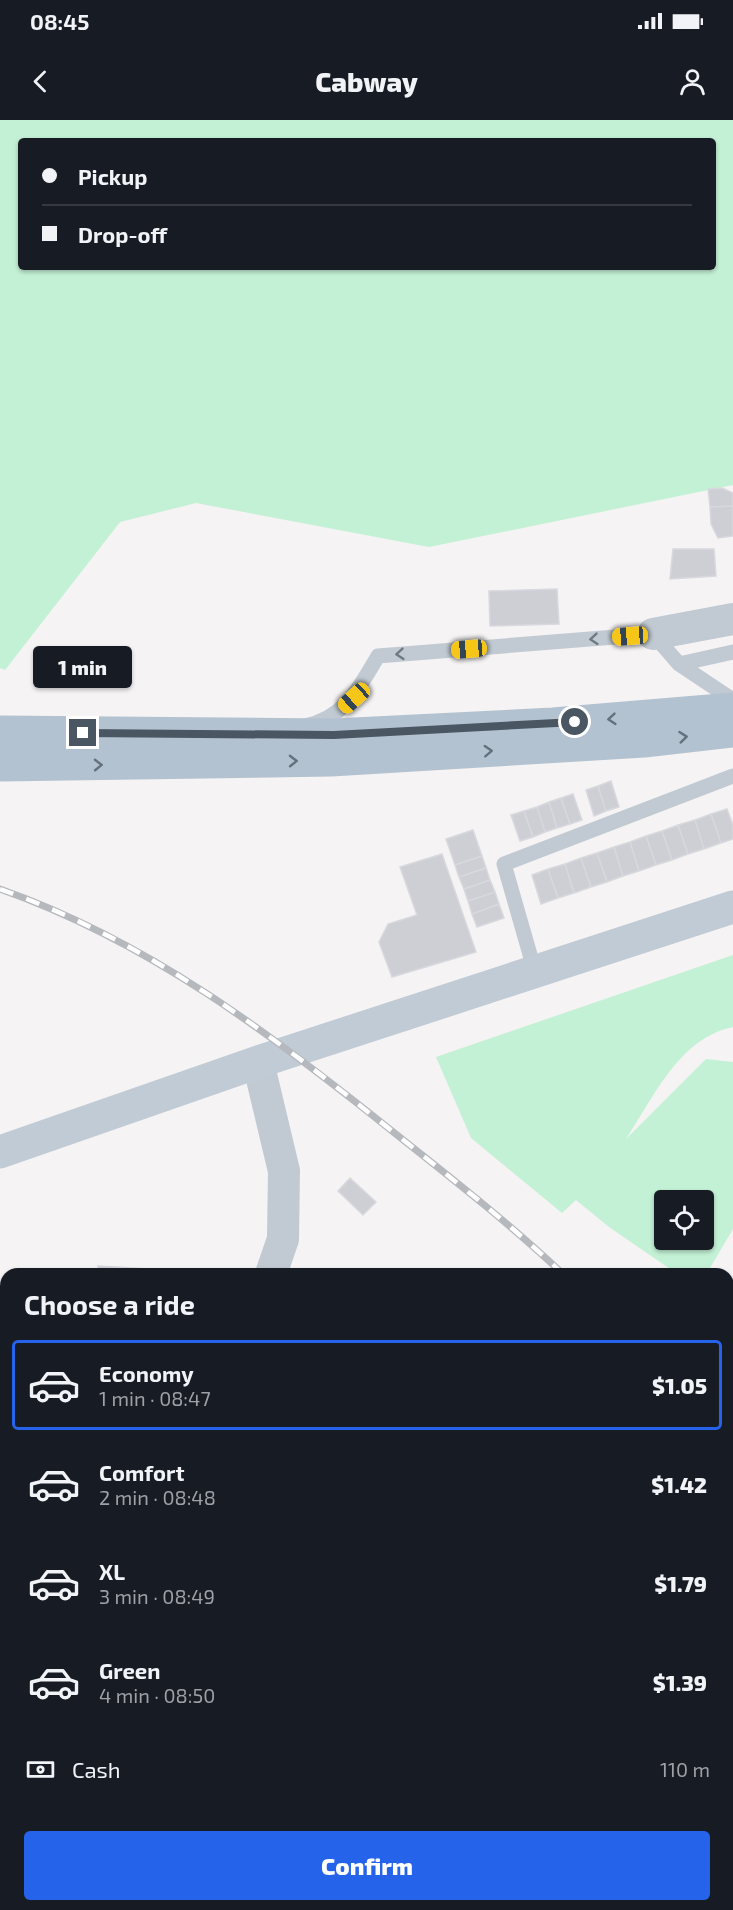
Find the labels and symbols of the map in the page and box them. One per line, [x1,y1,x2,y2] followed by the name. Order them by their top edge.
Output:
[611,626,649,646] car
[590,632,599,645] one-way arrow
[450,638,488,660] car
[34,646,132,688] callout: 1 min
[395,647,404,660] one-way arrow
[335,679,373,717] car
[561,708,588,735] route start
[607,712,616,725] one-way arrow
[69,719,96,746] route end
[678,731,687,744] one-way arrow
[484,745,493,758] one-way arrow
[289,755,298,767] one-way arrow
[94,758,103,771] one-way arrow

